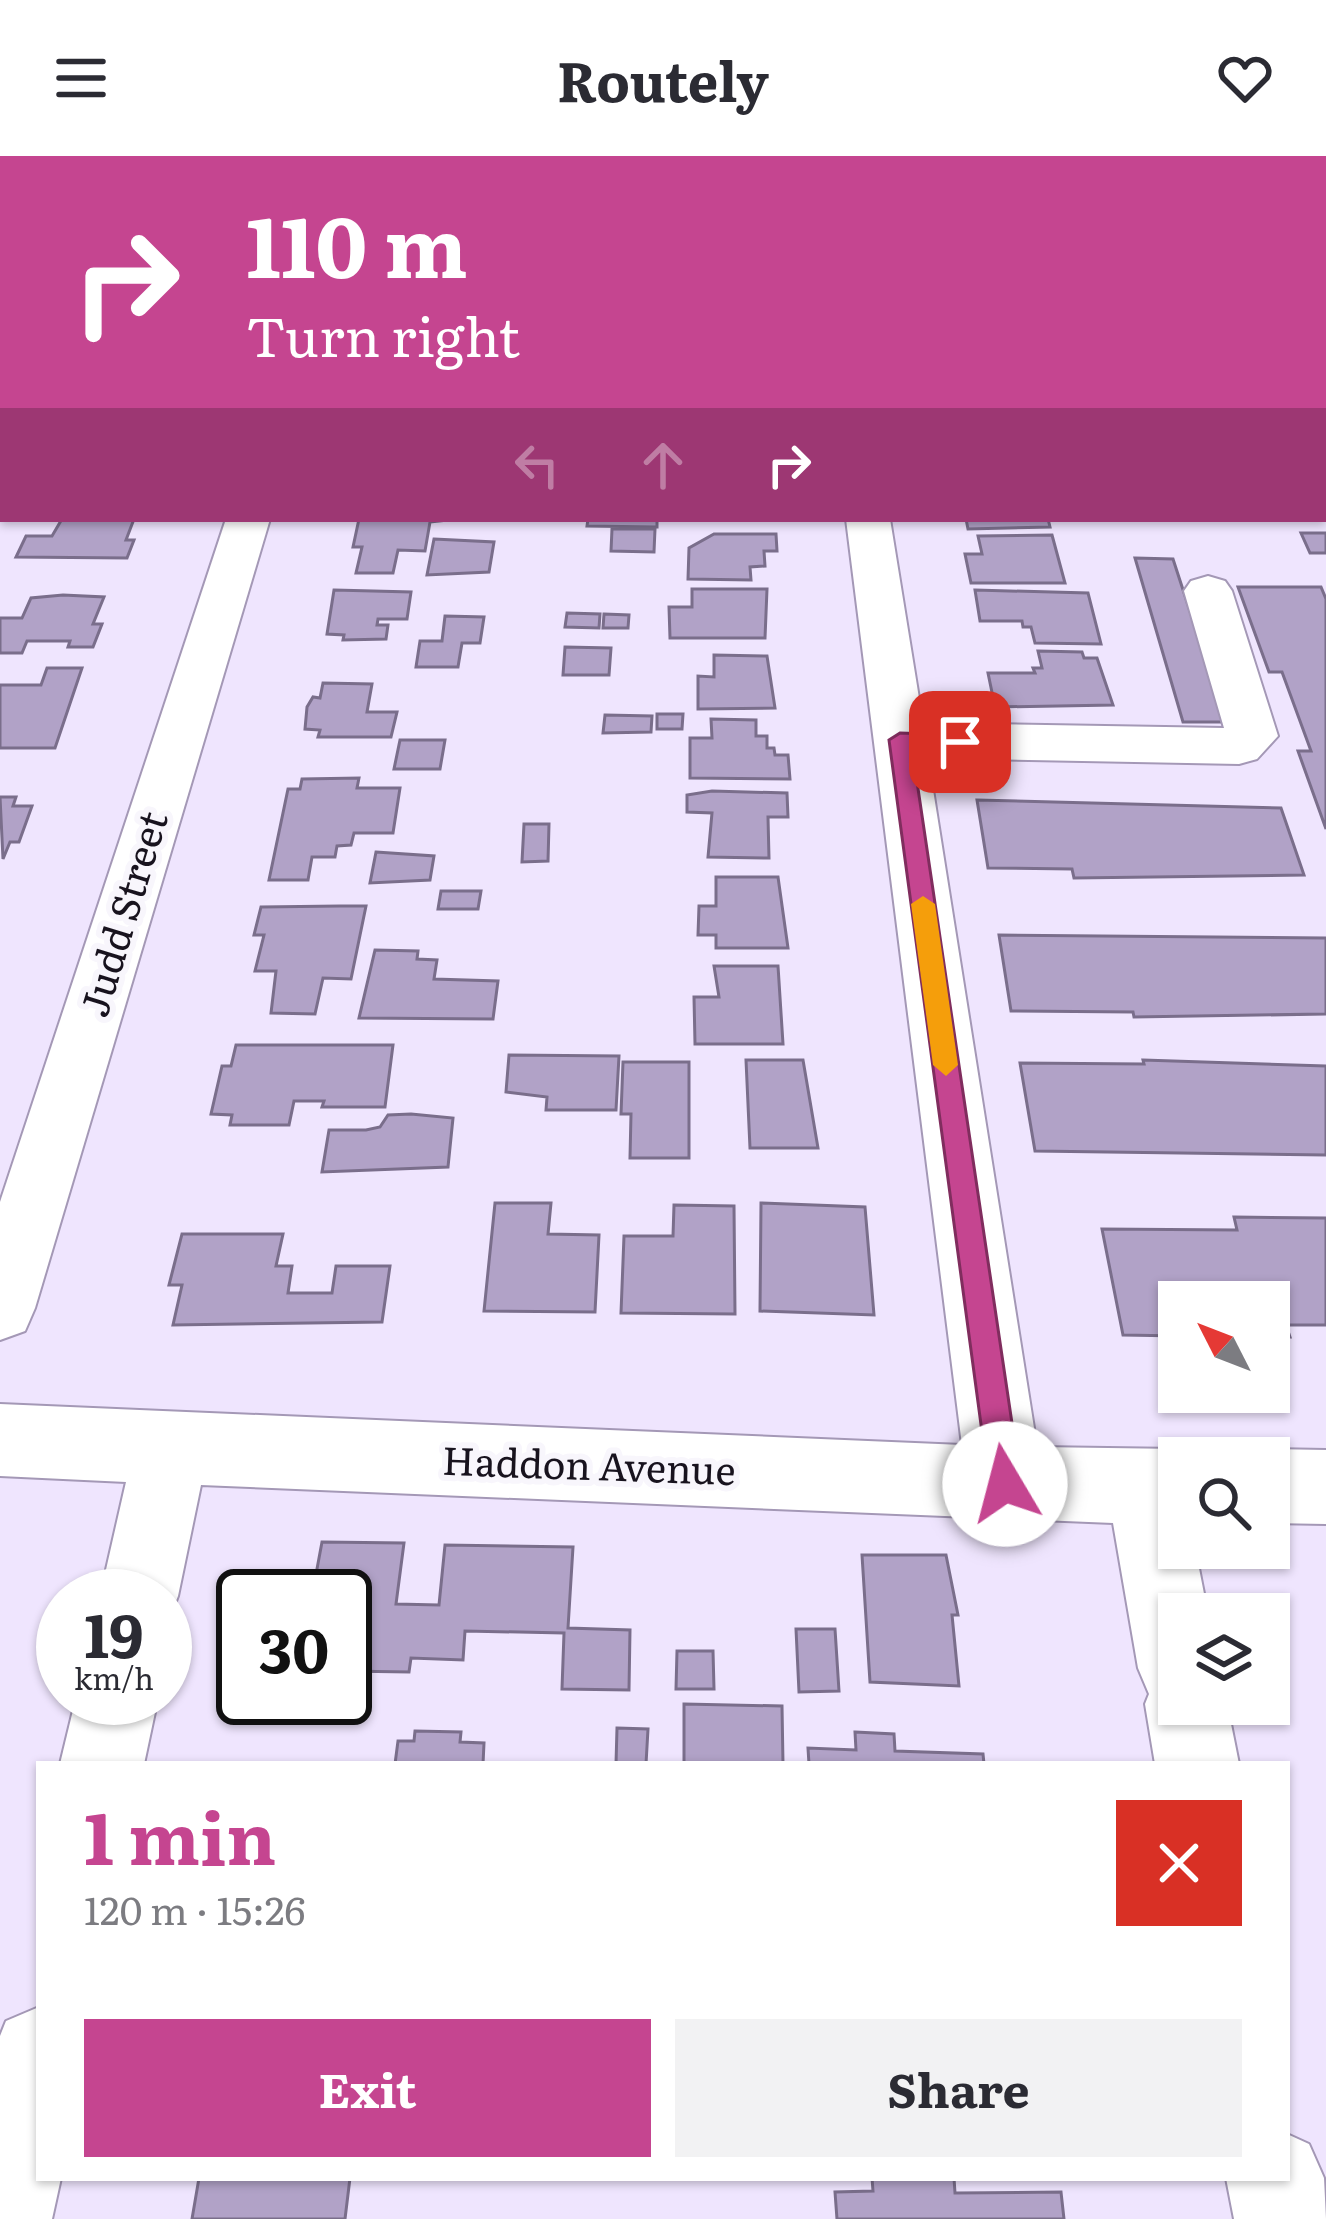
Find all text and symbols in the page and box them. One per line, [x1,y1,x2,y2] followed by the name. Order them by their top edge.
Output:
[557,38,769,119] text: Routely
[48,45,114,111] icon: menu
[1212,45,1278,111] icon: heart
[246,179,468,304] text: 110 m
[48,204,204,360] icon: right
[246,293,520,374] text: Turn right
[504,432,570,498] icon: left
[630,432,696,498] icon: ahead
[756,432,822,498] icon: right
[909,691,1011,793] pin
[927,709,993,775] icon: arrive
[62,803,180,1023] street label: Judd Street
[1158,1281,1290,1413] north arrow
[1158,1281,1290,1725] map controls
[942,1421,1068,1547] position arrow
[441,1429,737,1497] street label: Haddon Avenue
[1158,1437,1290,1569] button: search
[216,1569,372,1725] speed limit sign: 30
[84,1587,144,1676] text: 19
[1158,1593,1290,1725] button: layers
[74,1655,154,1699] text: km/h
[84,1780,276,1887] text: 1 min
[1116,1800,1242,1926] button: close
[84,1879,305,1937] text: 120 m · 15:26
[84,2019,651,2157] button: Exit
[675,2019,1242,2157] button: Share

